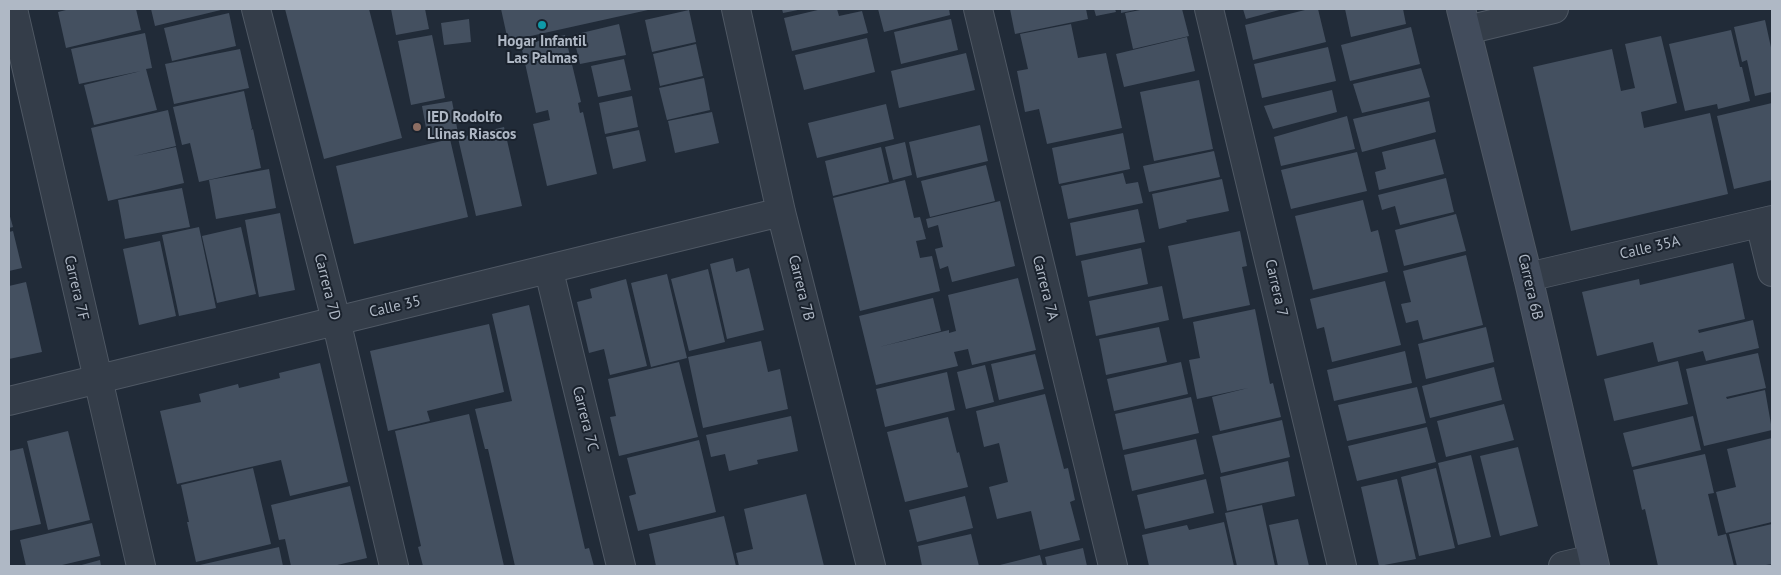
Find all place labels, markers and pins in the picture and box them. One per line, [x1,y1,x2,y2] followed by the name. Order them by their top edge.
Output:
[536,19,548,31] marker: Hogar Infantil Las Palmas
[498,33,586,68] place label: Hogar Infantil Las Palmas
[427,109,516,144] place label: IED Rodolfo Llinas Riascos
[411,121,423,133] marker: IED Rodolfo Llinas Riascos

